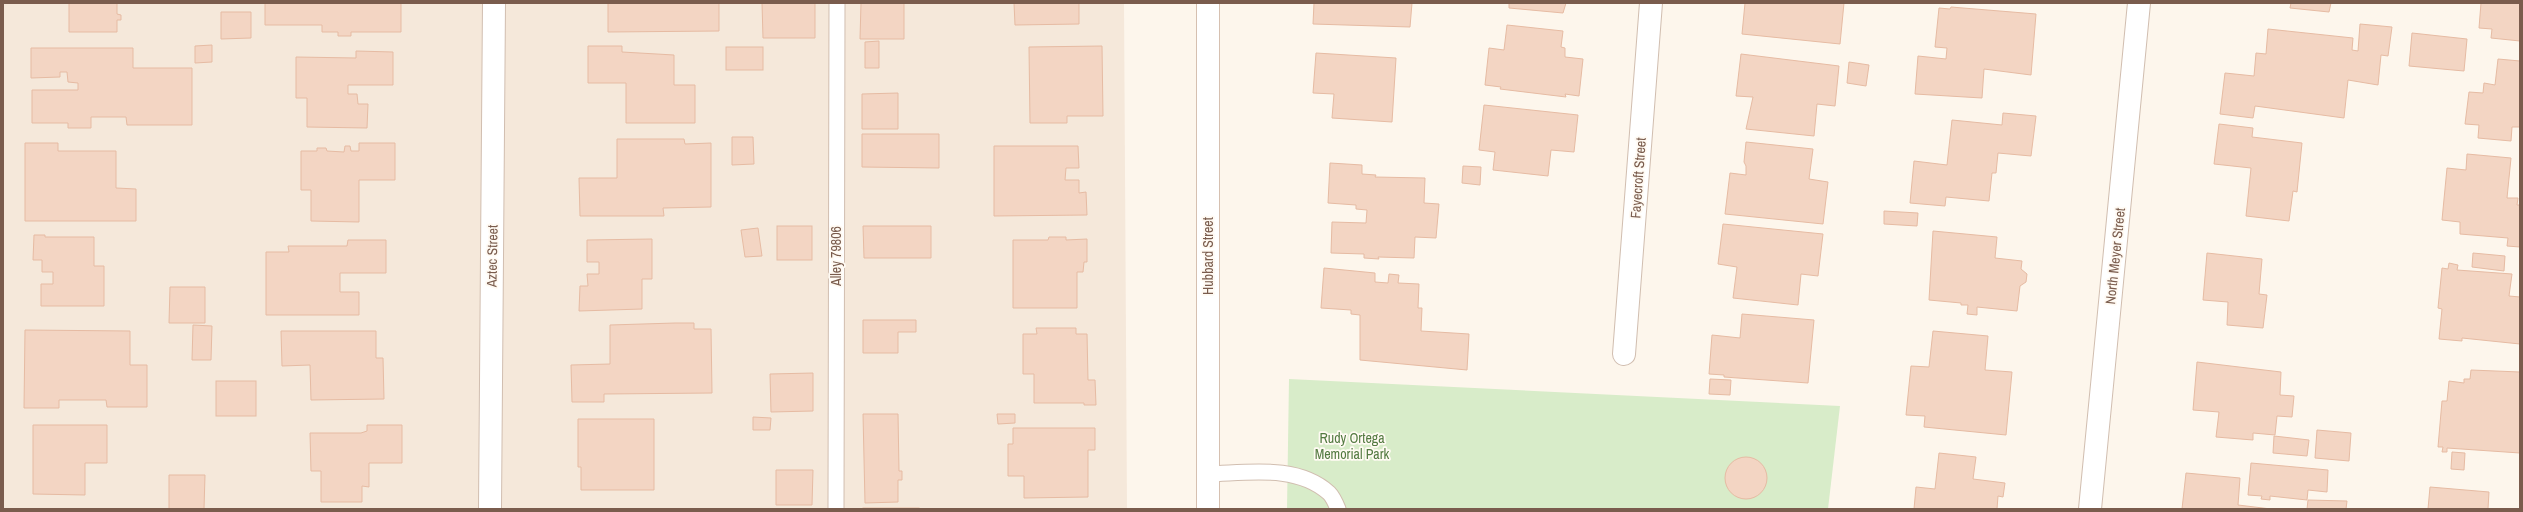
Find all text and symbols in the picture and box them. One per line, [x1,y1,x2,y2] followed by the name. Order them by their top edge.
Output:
[1626,137,1650,219] street label: Fayecroft Street
[2101,207,2129,305] street label: North Meyer Street
[1199,217,1217,295] street label: Hubbard Street
[482,225,502,288] street label: Aztec Street
[827,226,845,287] street label: Alley 79806
[1315,429,1390,463] park label: Rudy Ortega Memorial Park

